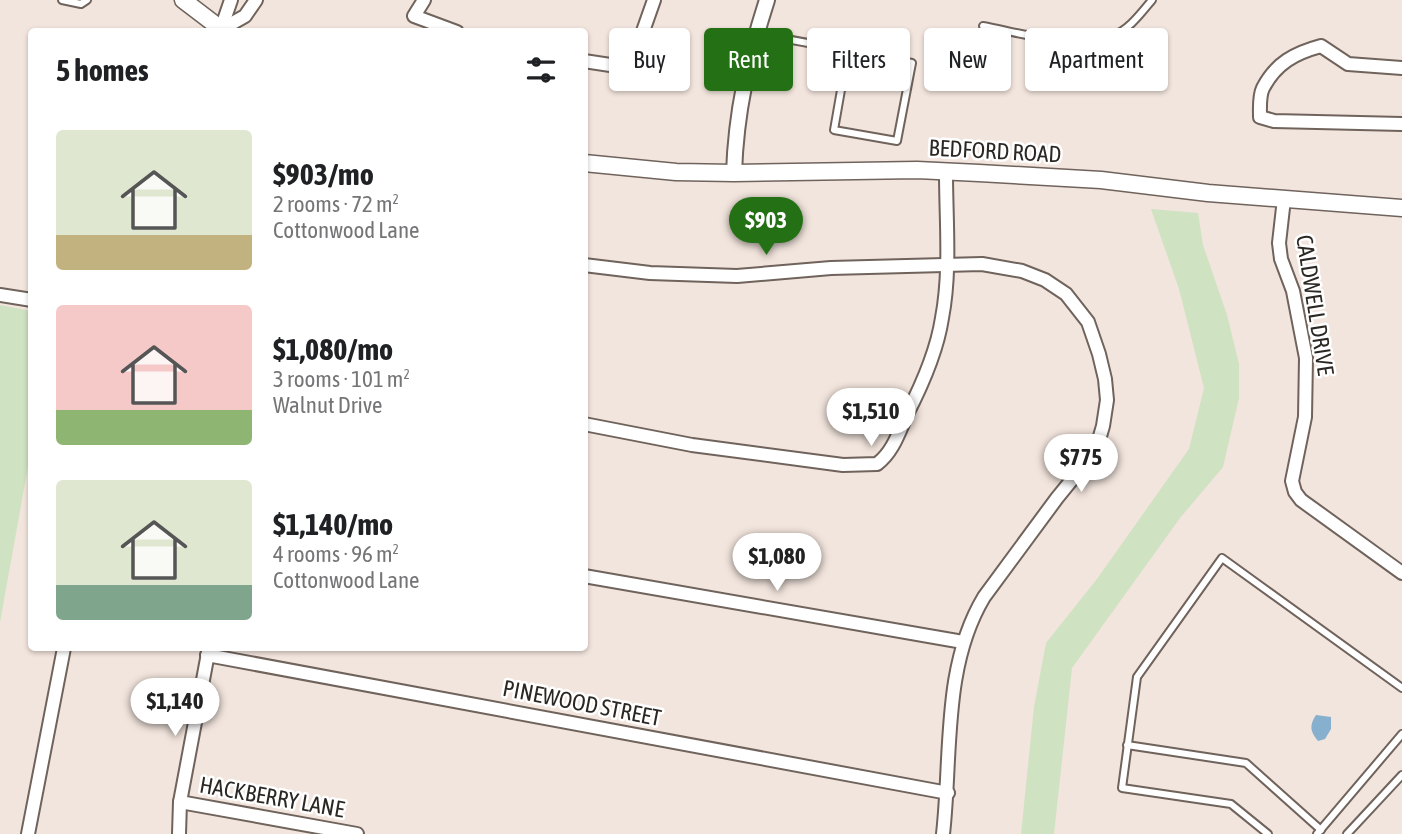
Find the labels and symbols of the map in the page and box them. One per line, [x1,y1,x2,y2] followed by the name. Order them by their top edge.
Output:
[928,135,1062,167] street label: BEDFORD ROAD
[725,198,807,257] pin: $903
[1291,233,1339,377] street label: CALDWELL DRIVE
[814,388,928,448] pin: $1,510
[1040,434,1122,494] pin: $775
[720,534,834,593] pin: $1,080
[501,675,663,731] street label: PINEWOOD STREET
[118,678,232,738] pin: $1,140
[198,771,347,823] street label: HACKBERRY LANE

